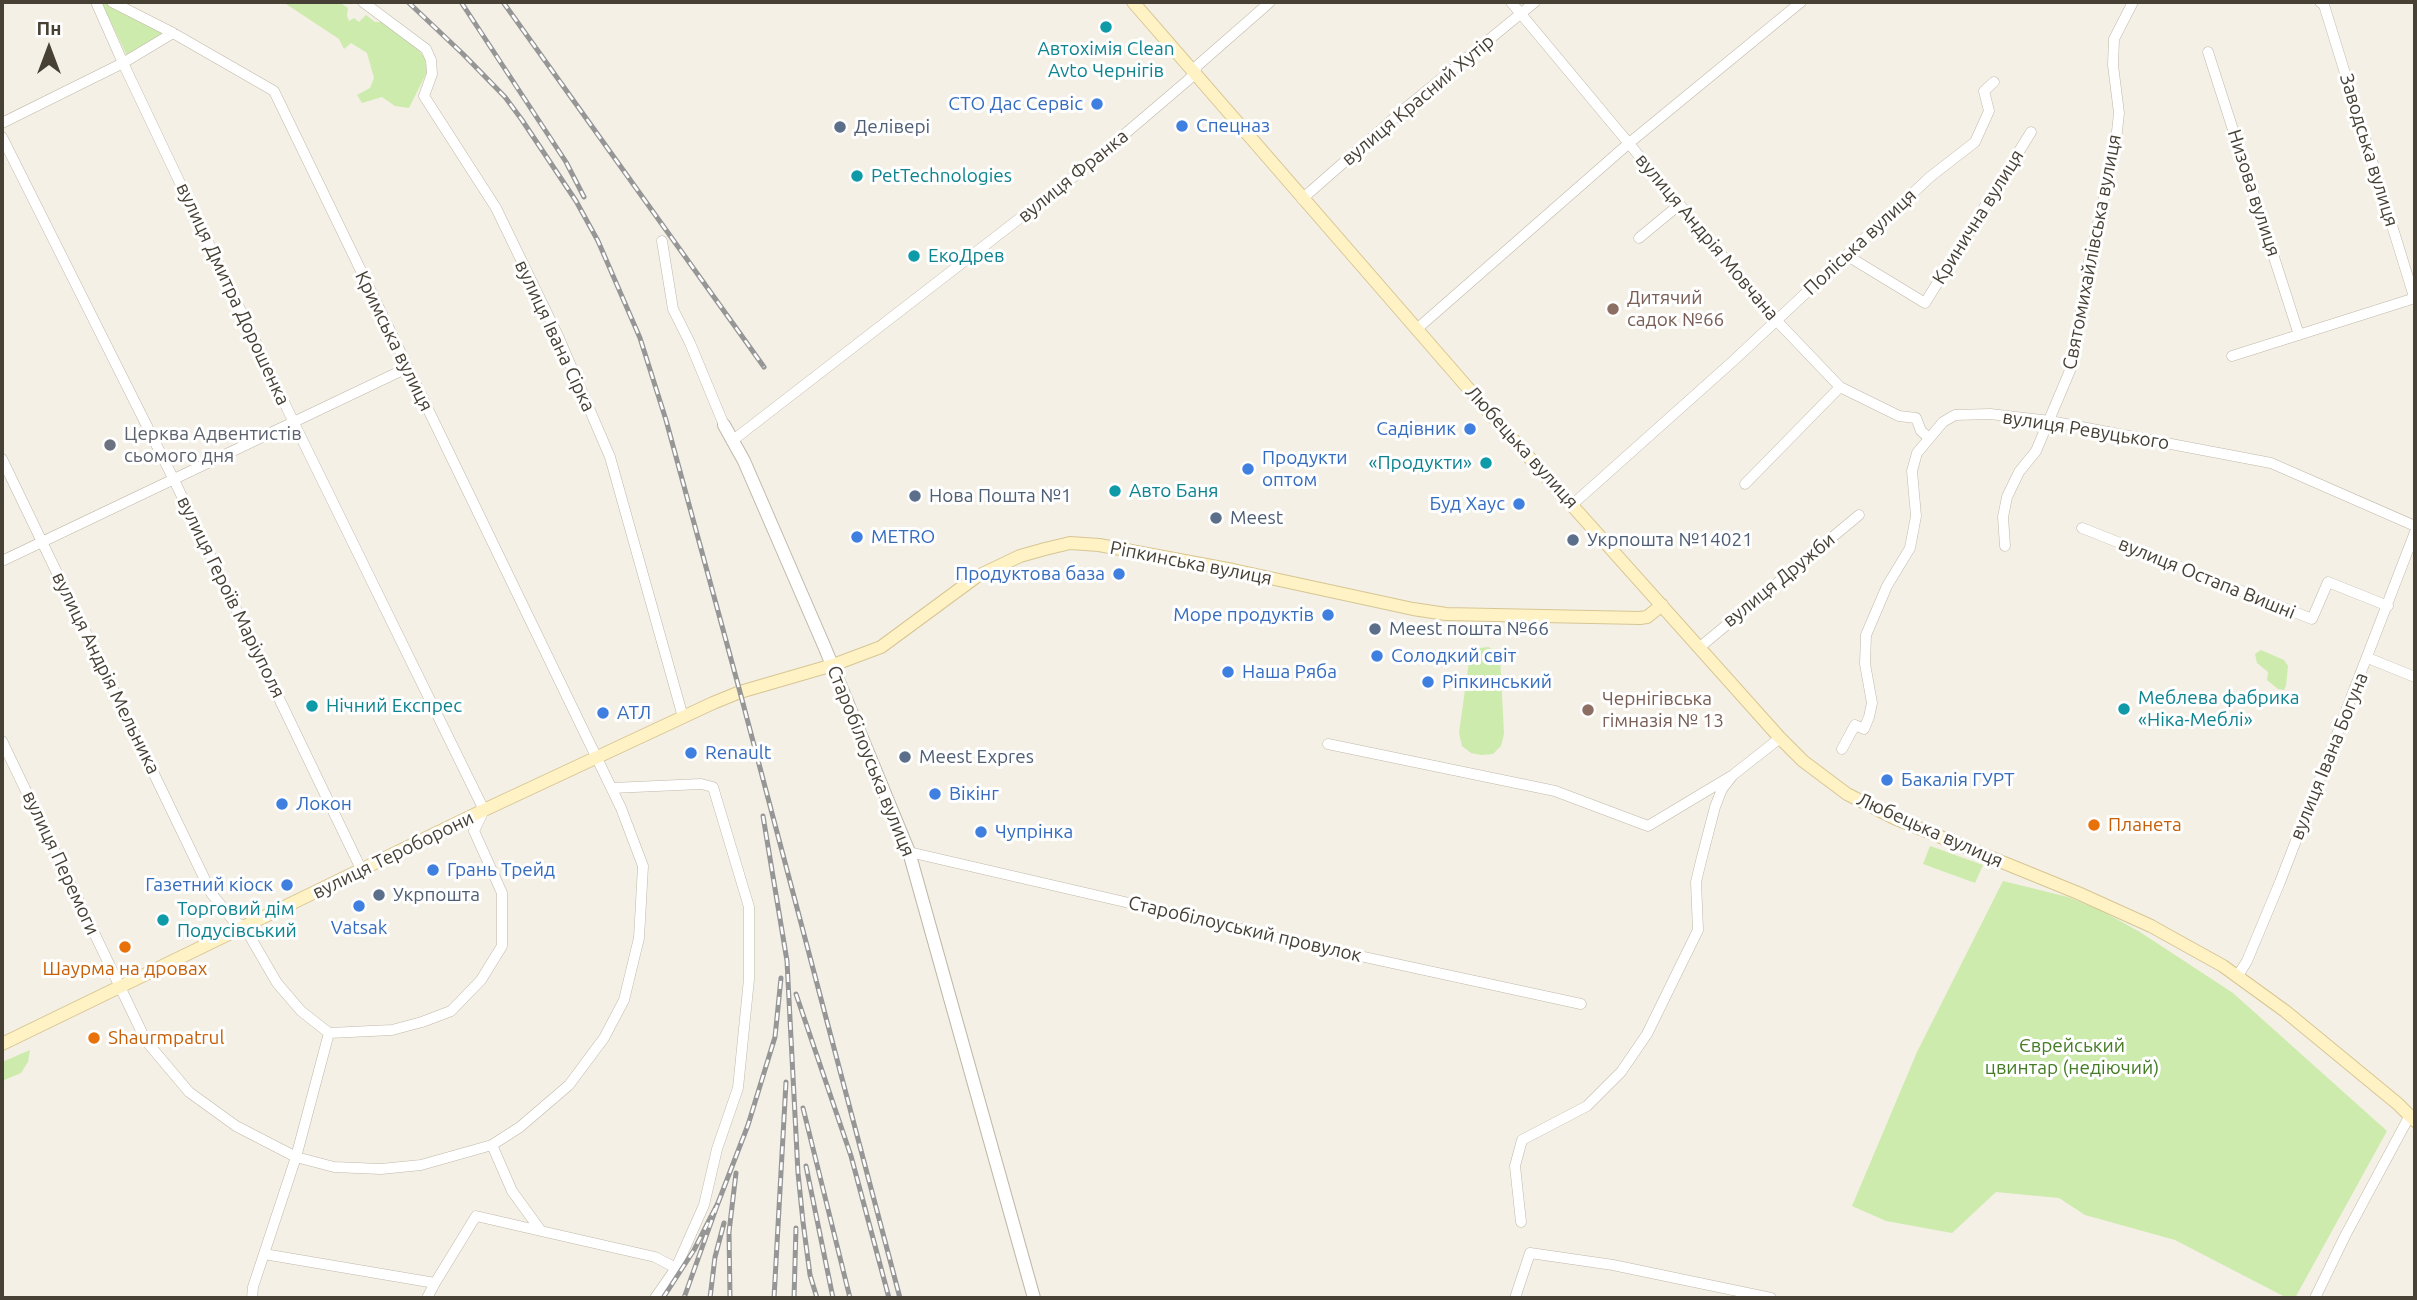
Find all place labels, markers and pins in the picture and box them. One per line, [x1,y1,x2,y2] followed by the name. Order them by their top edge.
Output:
[1098,19,1114,35] marker: Автохімія Clean Avto Чернігів
[1037,38,1175,82] place label: Автохімія Clean Avto Чернігів
[948,93,1083,115] place label: СТО Дас Сервіс
[1089,96,1105,112] marker: СТО Дас Сервіс
[1196,115,1270,137] place label: Спецназ
[854,116,930,138] place label: Делівері
[1174,118,1190,134] marker: Спецназ
[832,119,848,135] marker: Делівері
[871,165,1012,187] place label: PetTechnologies
[849,168,865,184] marker: PetTechnologies
[928,245,1005,267] place label: ЕкоДрев
[906,248,922,264] marker: ЕкоДрев
[1627,287,1724,331] place label: Дитячий садок №66
[1605,301,1621,317] marker: Дитячий садок №66
[1376,418,1456,440] place label: Садівник
[1462,421,1478,437] marker: Садівник
[124,423,302,467] place label: Церква Адвентистів сьомого дня
[102,437,118,453] marker: Церква Адвентистів сьомого дня
[1262,447,1348,491] place label: Продукти оптом
[1369,452,1472,474] place label: «Продукти»
[1478,455,1494,471] marker: «Продукти»
[1240,461,1256,477] marker: Продукти оптом
[1129,480,1219,502] place label: Авто Баня
[1107,483,1123,499] marker: Авто Баня
[929,485,1072,507] place label: Нова Пошта №1
[907,488,923,504] marker: Нова Пошта №1
[1430,493,1505,515] place label: Буд Хаус
[1511,496,1527,512] marker: Буд Хаус
[1230,507,1283,529] place label: Meest
[1208,510,1224,526] marker: Meest
[871,526,935,548] place label: METRO
[849,529,865,545] marker: METRO
[1587,529,1753,551] place label: Укрпошта №14021
[1565,532,1581,548] marker: Укрпошта №14021
[955,563,1105,585] place label: Продуктова база
[1111,566,1127,582] marker: Продуктова база
[1173,604,1314,626] place label: Море продуктів
[1320,607,1336,623] marker: Море продуктів
[1389,618,1549,640] place label: Meest пошта №66
[1367,621,1383,637] marker: Meest пошта №66
[1391,645,1516,667] place label: Солодкий світ
[1369,648,1385,664] marker: Солодкий світ
[1242,661,1337,683] place label: Наша Ряба
[1220,664,1236,680] marker: Наша Ряба
[1442,671,1552,693] place label: Ріпкинський
[1420,674,1436,690] marker: Ріпкинський
[2138,687,2300,731] place label: Меблева фабрика «Ніка-Меблі»
[1602,688,1724,732] place label: Чернігівська гімназія № 13
[326,695,462,717] place label: Нічний Експрес
[304,698,320,714] marker: Нічний Експрес
[2116,701,2132,717] marker: Меблева фабрика «Ніка-Меблі»
[617,702,651,724] place label: АТЛ
[1580,702,1596,718] marker: Чернігівська гімназія № 13
[595,705,611,721] marker: АТЛ
[705,742,771,764] place label: Renault
[683,745,699,761] marker: Renault
[919,746,1034,768] place label: Meest Expres
[897,749,913,765] marker: Meest Expres
[1901,769,2015,791] place label: Бакалія ГУРТ
[1879,772,1895,788] marker: Бакалія ГУРТ
[949,783,999,805] place label: Вікінг
[927,786,943,802] marker: Вікінг
[296,793,352,815] place label: Локон
[274,796,290,812] marker: Локон
[2108,814,2182,836] place label: Планета
[2086,817,2102,833] marker: Планета
[995,821,1073,843] place label: Чупрінка
[973,824,989,840] marker: Чупрінка
[447,859,555,881] place label: Грань Трейд
[425,862,441,878] marker: Грань Трейд
[145,874,273,896] place label: Газетний кіоск
[279,877,295,893] marker: Газетний кіоск
[393,884,480,906] place label: Укрпошта
[371,887,387,903] marker: Укрпошта
[177,898,297,942] place label: Торговий дім Подусівський
[351,898,367,914] marker: Vatsak
[155,912,171,928] marker: Торговий дім Подусівський
[331,917,387,939] place label: Vatsak
[117,939,133,955] marker: Шаурма на дровах
[43,958,207,980] place label: Шаурма на дровах
[108,1027,224,1049] place label: Shaurmpatrul
[86,1030,102,1046] marker: Shaurmpatrul

